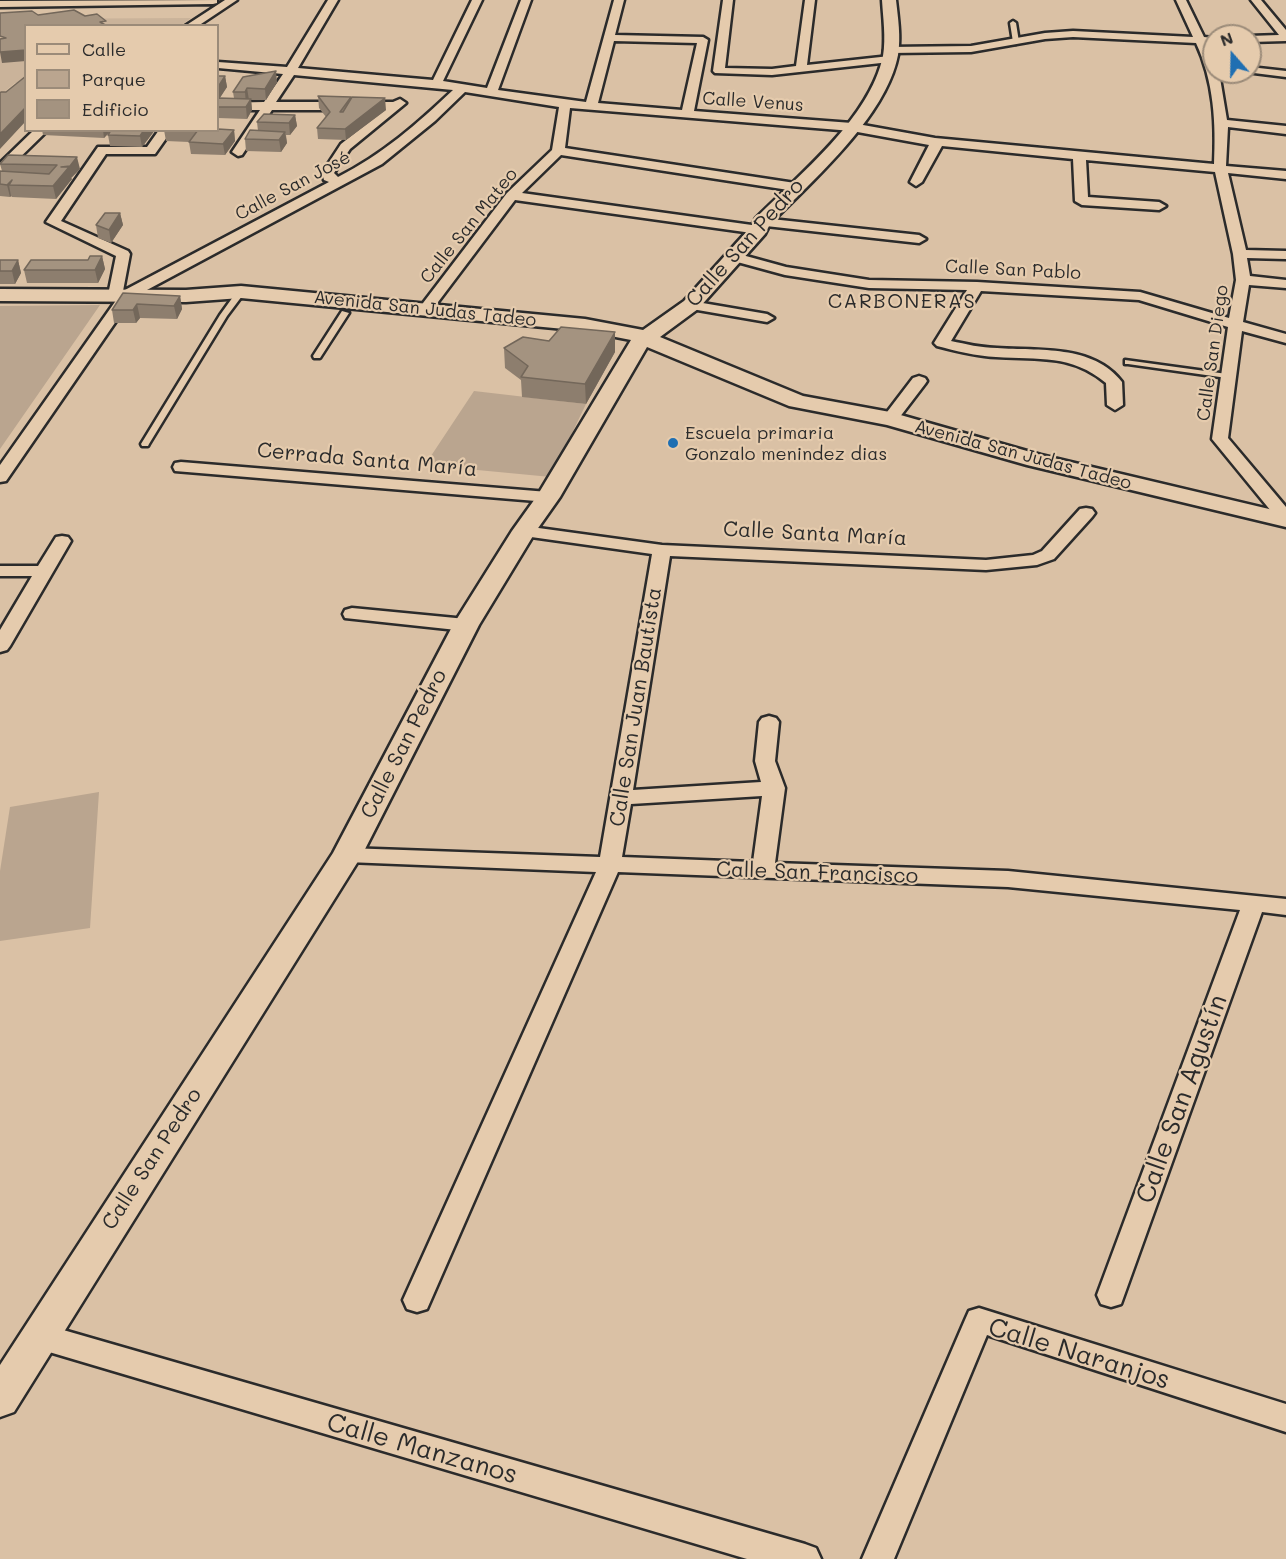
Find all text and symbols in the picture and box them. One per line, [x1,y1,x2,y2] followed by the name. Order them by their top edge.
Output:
[24,24,219,132] legend
[1202,24,1262,84] north arrow
[1217,27,1236,50] text: N
[82,37,126,61] text: Calle
[82,67,146,91] text: Parque
[702,88,804,116] street label: Calle Venus
[82,97,149,121] text: Edificio
[232,147,354,225] street label: Calle San José
[416,164,522,288] street label: Calle San Mateo
[681,174,809,312] street label: Calle San Pedro
[945,256,1081,284] street label: Calle San Pablo
[1193,284,1233,422] street label: Calle San Diego
[313,287,537,331] street label: Avenida San Judas Tadeo
[828,290,976,314] district label: CARBONERAS
[912,416,1134,494] street label: Avenida San Judas Tadeo
[685,422,887,464] place label: Escuela primaria Gonzalo menindez dias
[666,436,680,450] marker: Escuela primaria Gonzalo menindez dias
[256,438,478,482] street label: Cerrada Santa María
[722,517,908,551] street label: Calle Santa María
[605,586,667,828] street label: Calle San Juan Bautista
[356,665,452,823] street label: Calle San Pedro
[715,857,919,889] street label: Calle San Francisco
[1130,990,1234,1208] street label: Calle San Agustín
[97,1083,207,1235] street label: Calle San Pedro
[985,1312,1173,1396] street label: Calle Naranjos
[323,1407,521,1491] street label: Calle Manzanos

